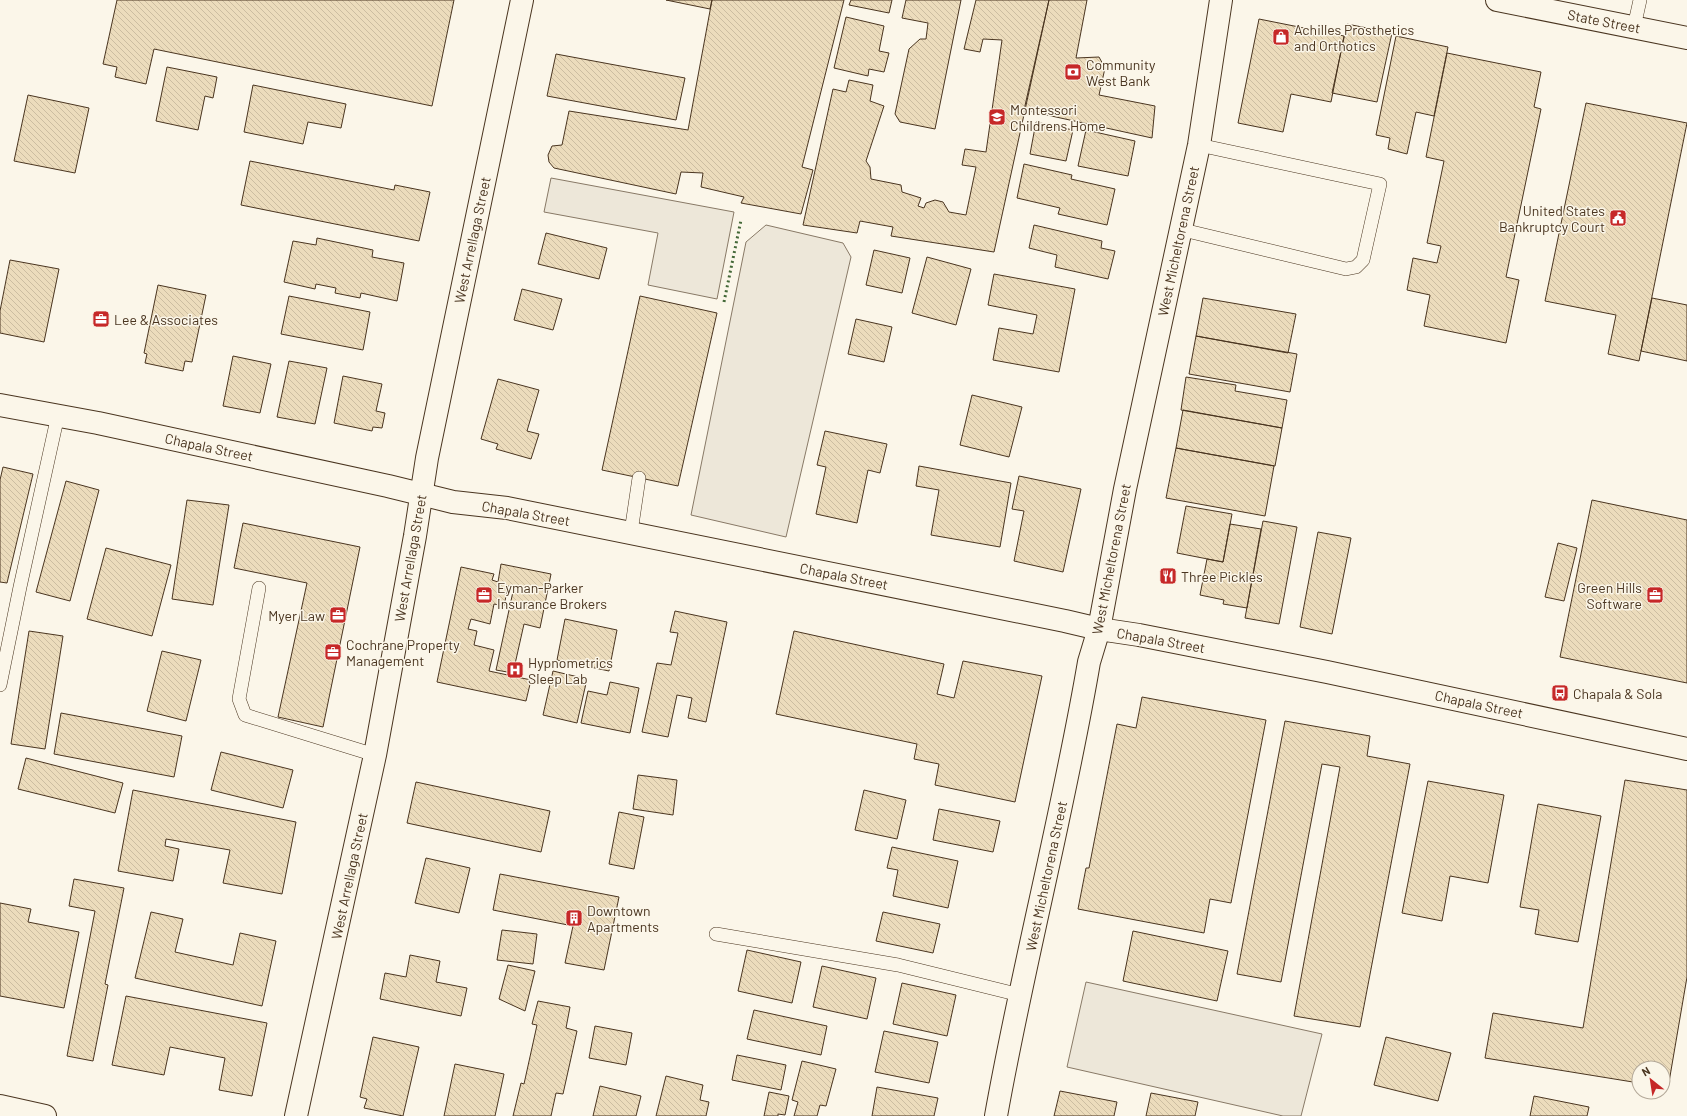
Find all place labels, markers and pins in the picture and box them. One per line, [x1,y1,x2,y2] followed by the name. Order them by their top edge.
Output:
[1294,21,1415,54] place label: Achilles Prosthetics and Orthotics
[1271,27,1291,47] shop icon: Achilles Prosthetics and Orthotics
[1086,56,1156,89] place label: Community West Bank
[1063,62,1083,82] bank icon: Community West Bank
[1010,101,1106,134] place label: Montessori Childrens Home
[987,107,1007,127] school or university icon: Montessori Childrens Home
[1499,202,1605,235] place label: United States Bankruptcy Court
[1608,208,1628,228] public building icon: United States Bankruptcy Court
[91,309,111,329] office icon: Lee & Associates
[114,311,218,328] place label: Lee & Associates
[1158,566,1178,586] restaurant icon: Three Pickles
[1181,568,1263,585] place label: Three Pickles
[497,579,607,612] place label: Eyman-Parker Insurance Brokers
[1577,579,1642,612] place label: Green Hills Software
[474,585,494,605] office icon: Eyman-Parker Insurance Brokers
[1645,585,1665,605] office icon: Green Hills Software
[328,605,348,625] office icon: Myer Law
[268,607,325,624] place label: Myer Law
[346,636,460,669] place label: Cochrane Property Management
[323,642,343,662] office icon: Cochrane Property Management
[528,654,613,687] place label: Hypnometrics Sleep Lab
[505,660,525,680] hospital icon: Hypnometrics Sleep Lab
[1550,683,1570,703] bus stop icon: Chapala & Sola
[1573,685,1662,702] place label: Chapala & Sola
[587,902,659,935] place label: Downtown Apartments
[564,908,584,928] building icon: Downtown Apartments

